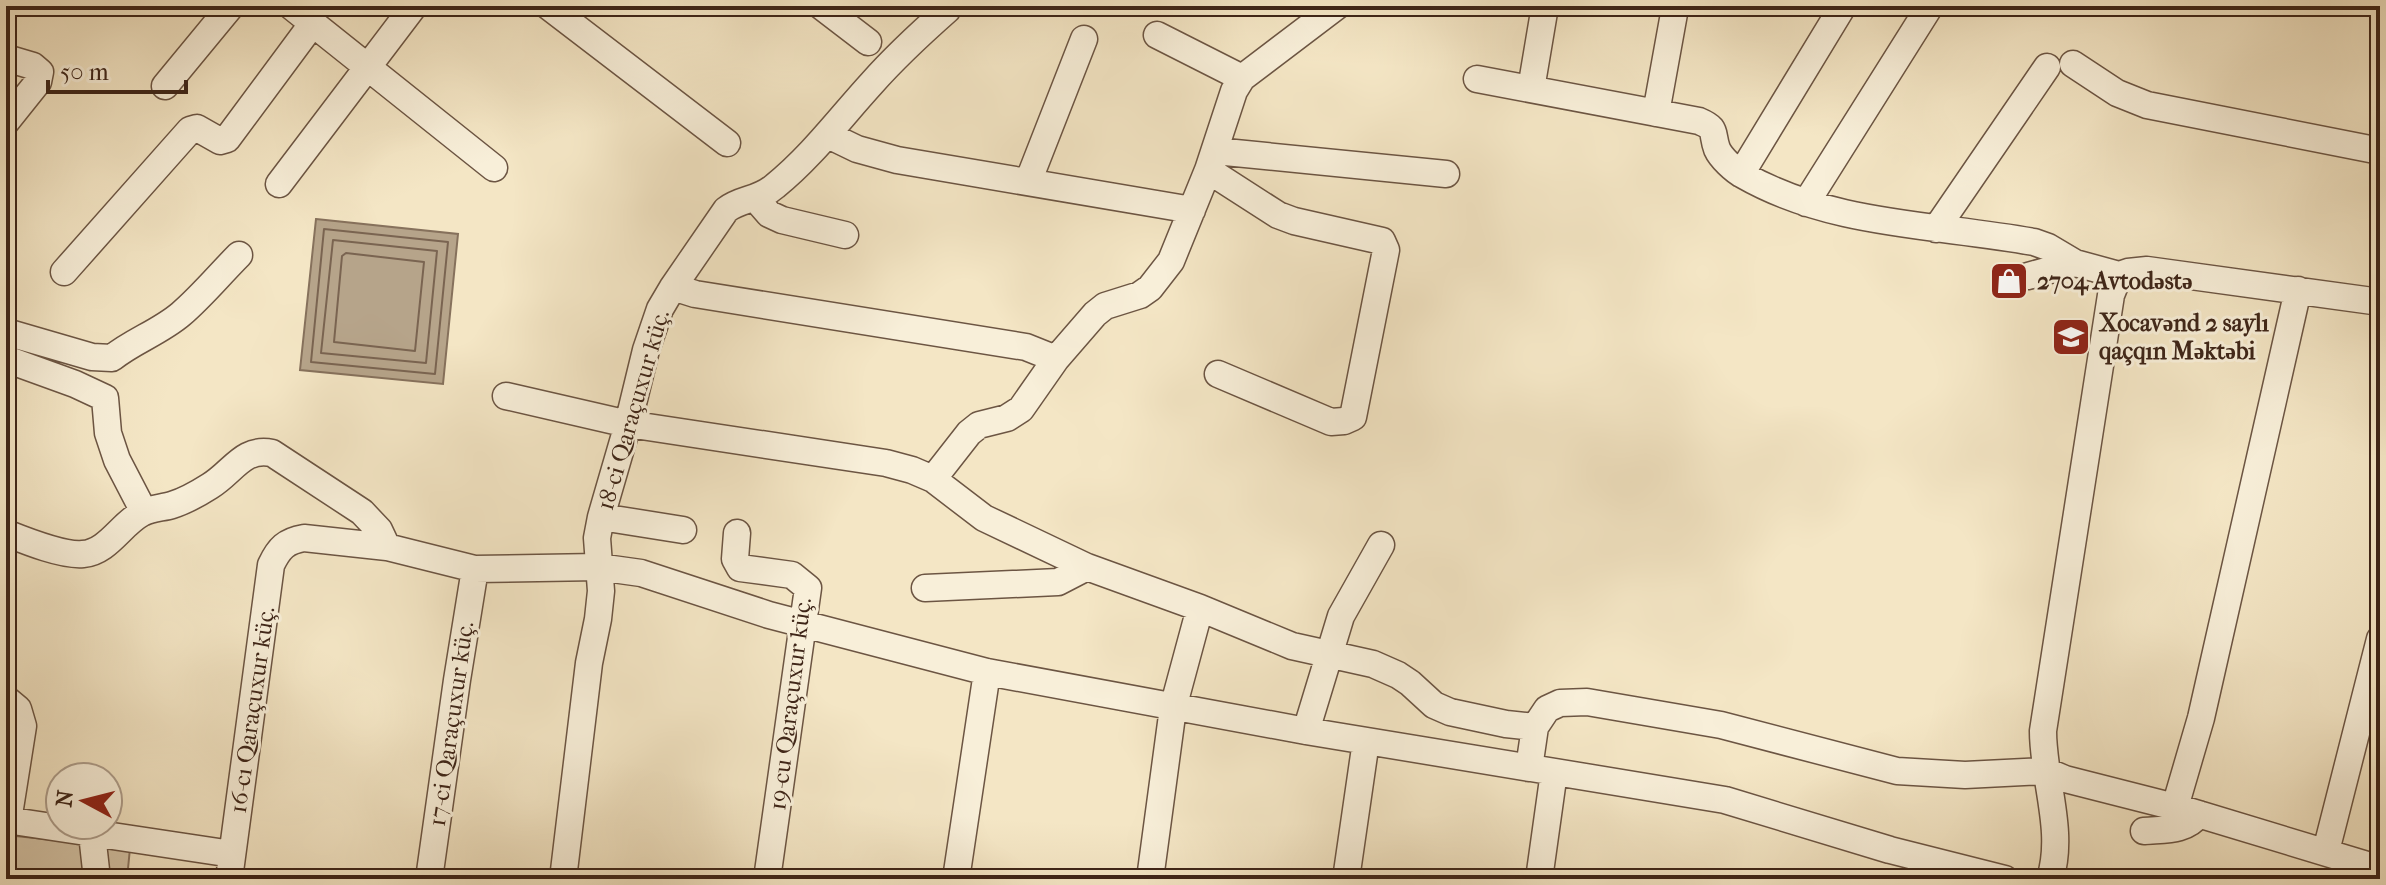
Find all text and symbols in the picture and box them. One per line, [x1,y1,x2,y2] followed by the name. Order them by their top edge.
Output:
[48,44,186,94] scale bar
[60,58,109,86] text: 50 m
[1988,260,2030,302] shop icon: 2704 Avtodəstə
[2037,267,2193,296] place label: 2704 Avtodəstə
[591,306,676,514] street label: 18-ci Qaraçuxur küç.
[2098,309,2270,366] place label: Xocavənd 2 saylı qaçqın Məktəbi
[2050,316,2092,358] school or university icon: Xocavənd 2 saylı qaçqın Məktəbi
[763,596,818,812] street label: 19-cu Qaraçuxur küç.
[224,605,281,815] street label: 16-cı Qaraçuxur küç.
[423,620,480,829] street label: 17-ci Qaraçuxur küç.
[44,761,124,841] north arrow
[51,789,79,809] text: N

